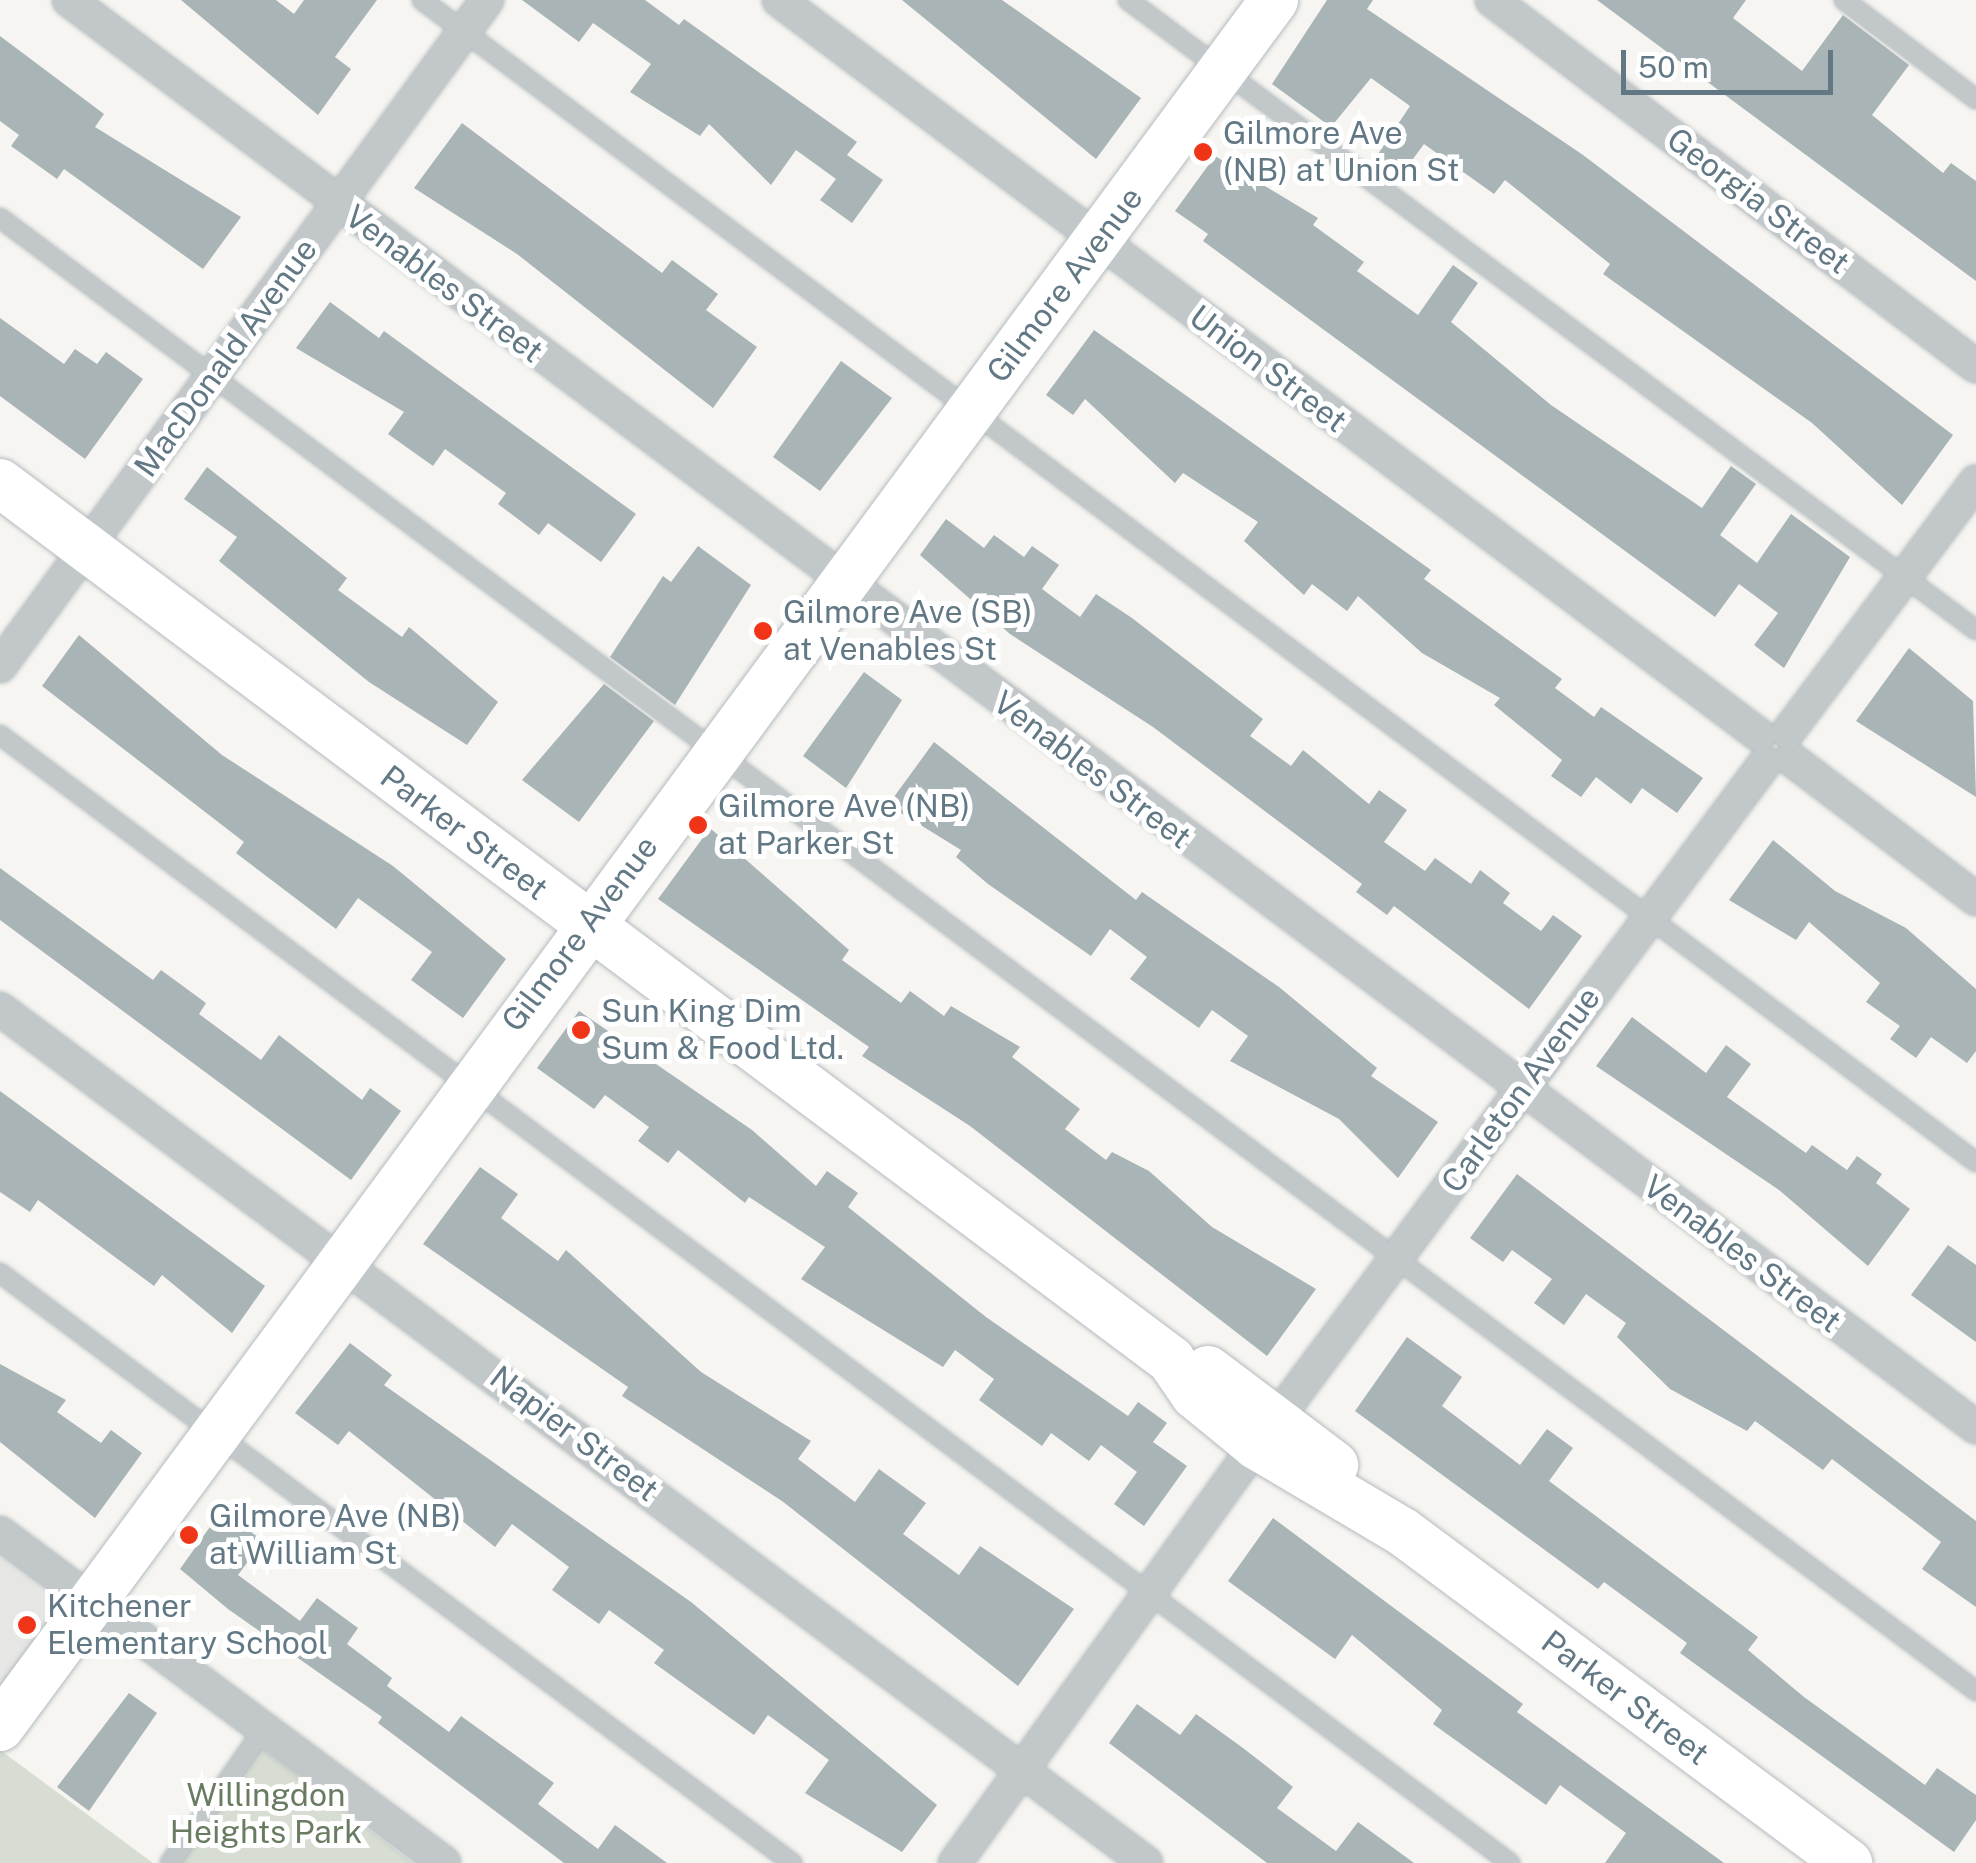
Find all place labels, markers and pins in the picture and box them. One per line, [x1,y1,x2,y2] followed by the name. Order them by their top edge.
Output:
[1223,115,1459,190] place label: Gilmore Ave (NB) at Union St
[1192,141,1214,163] marker: Gilmore Ave (NB) at Union St
[783,594,1033,669] place label: Gilmore Ave (SB) at Venables St
[752,620,774,642] marker: Gilmore Ave (SB) at Venables St
[718,788,971,863] place label: Gilmore Ave (NB) at Parker St
[687,814,709,836] marker: Gilmore Ave (NB) at Parker St
[601,993,844,1068] place label: Sun King Dim Sum & Food Ltd.
[570,1019,592,1041] marker: Sun King Dim Sum & Food Ltd.
[209,1498,462,1573] place label: Gilmore Ave (NB) at William St
[178,1524,200,1546] marker: Gilmore Ave (NB) at William St
[47,1588,328,1663] place label: Kitchener Elementary School
[16,1614,38,1636] marker: Kitchener Elementary School

